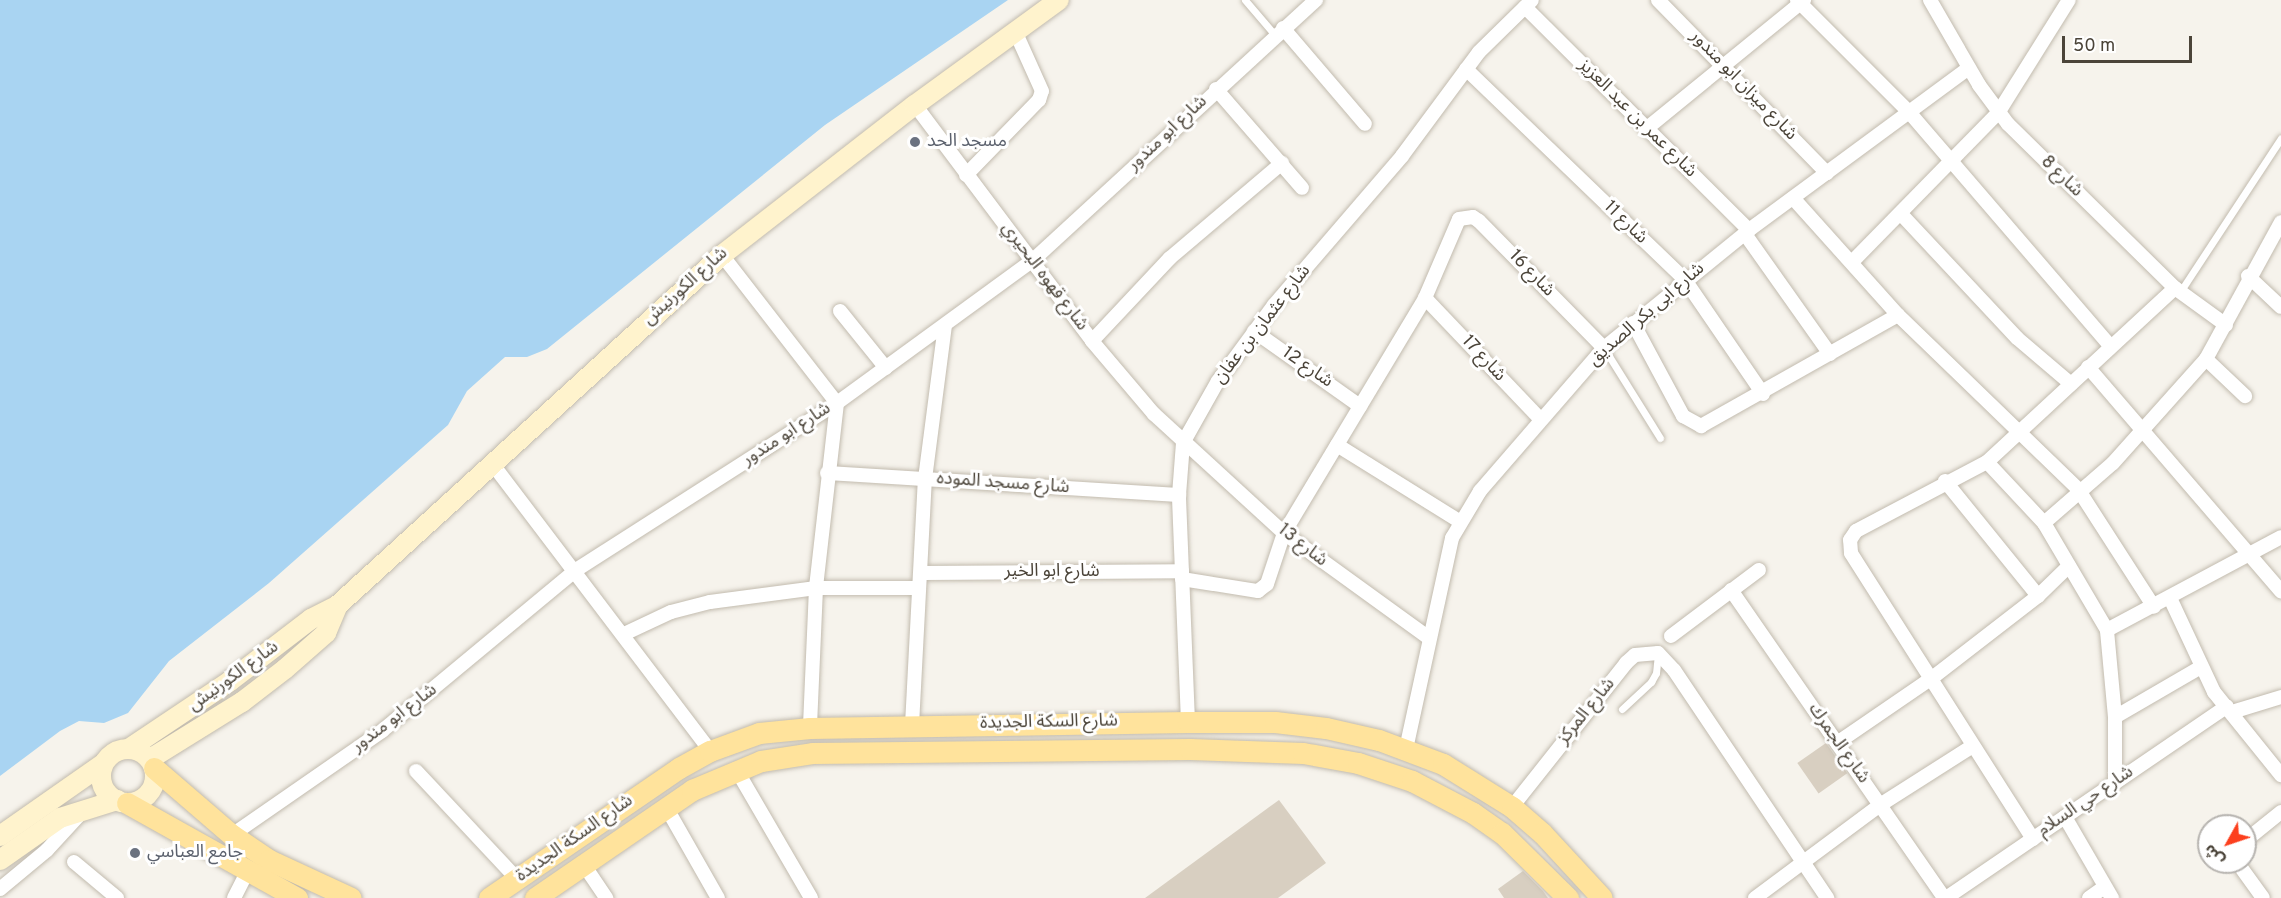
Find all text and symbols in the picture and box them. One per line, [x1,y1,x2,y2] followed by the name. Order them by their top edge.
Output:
[2065,24,2196,62] scale bar
[1685,26,1801,146] street label: شارع ميزان ابو مندور
[2073,35,2115,58] text: 50 m
[1573,55,1701,183] street label: شارع عمر بن عبد العزيز
[1124,92,1212,176] street label: شارع ابو مندور
[927,131,1007,153] place label: مسجد الحد
[908,135,922,149] marker: مسجد الحد
[2035,152,2087,202] street label: شارع 8
[1599,197,1651,249] street label: شارع 11
[996,218,1092,336] street label: شارع قهوه البحيري
[639,243,733,331] street label: شارع الكورنيش
[1504,246,1558,302] street label: شارع 16
[1585,259,1709,371] street label: شارع ابى بكر الصديق
[1210,261,1316,389] street label: شارع عثمان بن عفان
[1456,331,1510,387] street label: شارع 17
[1277,343,1337,393] street label: شارع 12
[739,398,835,472] street label: شارع ابو مندور
[936,469,1070,499] street label: شارع مسجد الموده
[1273,520,1331,572] street label: شارع 13
[1004,561,1100,583] street label: شارع ابو الخير
[185,637,283,717] street label: شارع الكورنيش
[1554,674,1620,750] street label: شارع المركز
[348,680,442,758] street label: شارع ابو مندور
[1803,700,1873,788] street label: شارع الجمرك
[980,711,1118,735] street label: شارع السكة الجديدة
[2034,762,2138,842] street label: شارع حي السلام
[512,791,638,887] street label: شارع السكة الجديدة
[2197,814,2257,874] north arrow
[2200,839,2229,869] text: ش
[147,842,243,864] place label: جامع العباسي
[128,846,142,860] marker: جامع العباسي

